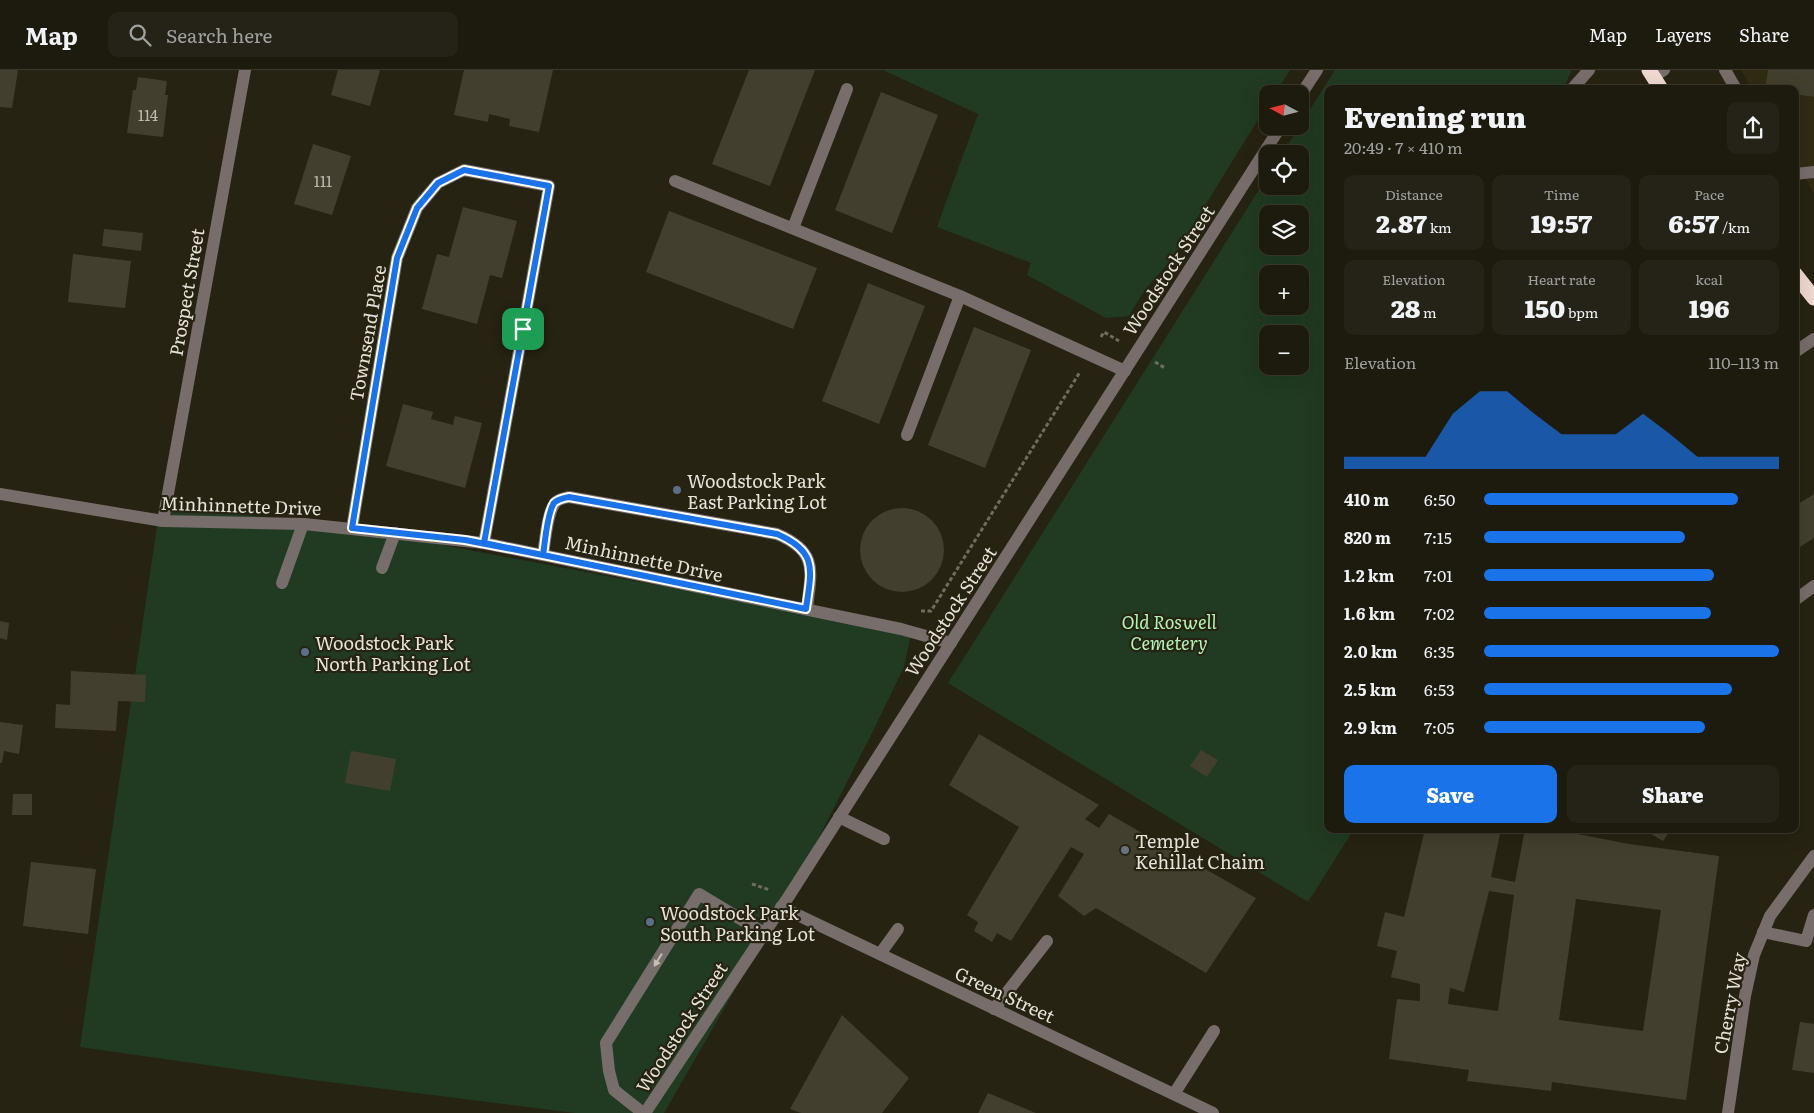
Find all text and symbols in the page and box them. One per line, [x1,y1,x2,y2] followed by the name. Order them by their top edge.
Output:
[108,12,458,57] search box
[25,17,78,52] text: Map
[126,21,154,49] icon: search
[166,21,272,49] text: Search here
[1589,21,1627,48] text: Map
[1655,21,1711,48] text: Layers
[1739,21,1789,48] text: Share
[1259,85,1309,135] north arrow
[1259,85,1309,375] map controls
[1344,95,1526,137] text: Evening run
[1727,102,1779,154] button: share
[138,103,158,126] house number: 114
[1344,135,1462,159] text: 20:49 · 7 × 410 m
[1259,145,1309,195] button: locate
[314,169,332,192] house number: 111
[1385,184,1443,204] text: Distance
[1544,184,1579,204] text: Time
[1694,184,1724,204] text: Pace
[1116,199,1221,341] street label: Woodstock Street
[1376,204,1427,241] text: 2.87
[1531,204,1592,241] text: 19:57
[1668,204,1719,241] text: 6:57
[1259,205,1309,255] button: layers
[1427,217,1452,237] text: km
[1719,217,1750,237] text: /km
[161,225,211,358] street label: Prospect Street
[342,263,392,403] street label: Townsend Place
[1259,265,1309,315] button: +
[1382,269,1445,289] text: Elevation
[1528,269,1595,289] text: Heart rate
[1695,269,1723,289] text: kcal
[1391,289,1420,326] text: 28
[1525,289,1565,326] text: 150
[1689,289,1730,326] text: 196
[1420,302,1437,322] text: m
[1565,302,1598,322] text: bpm
[502,308,544,350] pin
[509,315,537,343] icon: arrive
[1259,325,1309,375] button: −
[1344,350,1416,374] text: Elevation
[1708,350,1779,374] text: 110–113 m
[687,467,828,515] place label: Woodstock Park East Parking Lot
[671,484,683,496] marker: Woodstock Park East Parking Lot
[1344,487,1389,511] text: 410 m
[1424,487,1455,511] text: 6:50
[160,489,322,521] street label: Minhinnette Drive
[1344,525,1391,549] text: 820 m
[1424,525,1452,549] text: 7:15
[562,528,726,588] street label: Minhinnette Drive
[898,540,1003,682] street label: Woodstock Street
[1344,563,1394,587] text: 1.2 km
[1424,563,1453,587] text: 7:01
[1344,601,1395,625] text: 1.6 km
[1424,601,1454,625] text: 7:02
[1121,608,1217,656] park label: Old Roswell Cemetery
[315,629,472,677] place label: Woodstock Park North Parking Lot
[1344,639,1398,663] text: 2.0 km
[1424,639,1454,663] text: 6:35
[299,646,311,658] marker: Woodstock Park North Parking Lot
[1344,677,1396,701] text: 2.5 km
[1424,677,1455,701] text: 6:53
[1344,715,1397,739] text: 2.9 km
[1424,715,1455,739] text: 7:05
[1344,765,1557,823] button: Save
[1567,765,1779,823] button: Share
[1135,827,1265,875] place label: Temple Kehillat Chaim
[1119,844,1131,856] marker: Temple Kehillat Chaim
[660,899,816,947] place label: Woodstock Park South Parking Lot
[644,916,656,928] marker: Woodstock Park South Parking Lot
[1706,949,1752,1056] street label: Cherry Way
[653,954,662,967] one-way arrow
[629,956,734,1098] street label: Woodstock Street
[951,959,1060,1029] street label: Green Street

